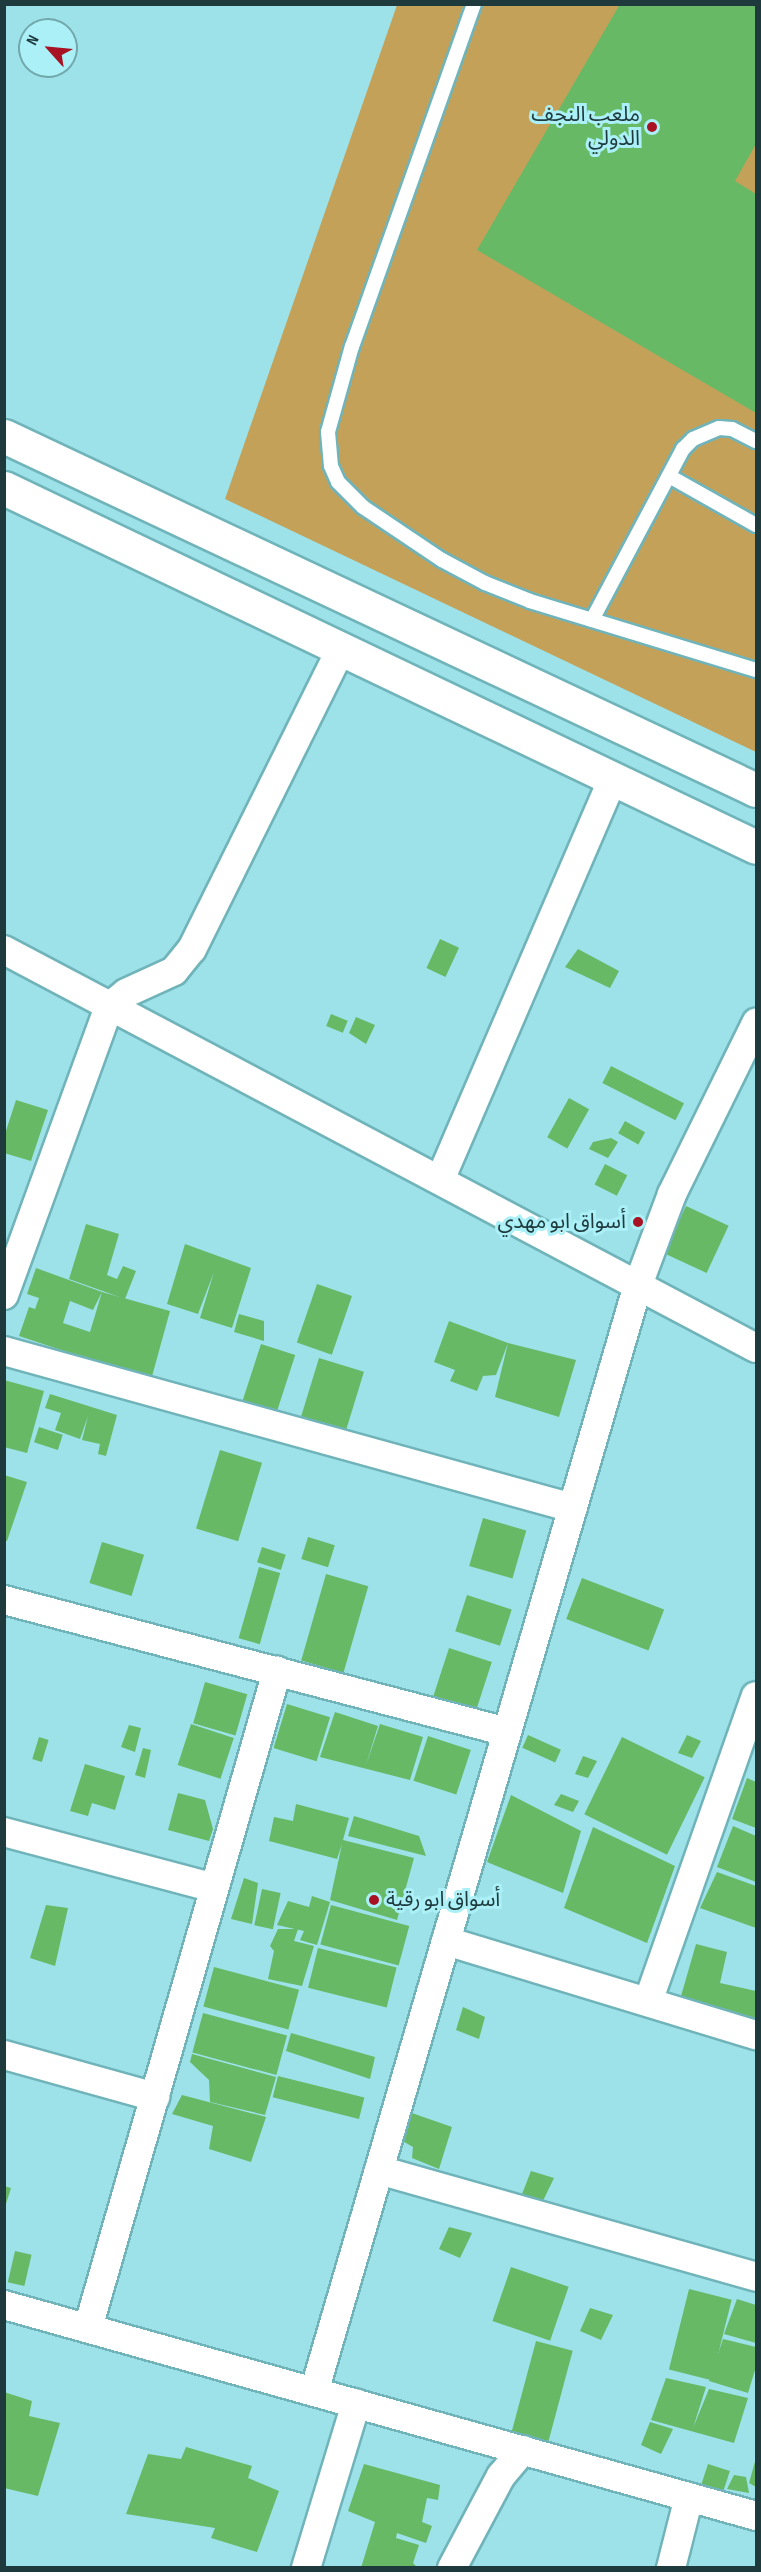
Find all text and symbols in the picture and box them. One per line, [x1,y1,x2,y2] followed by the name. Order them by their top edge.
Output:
[18,18,78,78] north arrow
[23,32,44,49] text: N
[531,102,640,152] place label: ملعب النجف الدولي
[645,120,659,134] marker: ملعب النجف الدولي
[497,1209,626,1235] place label: أسواق ابو مهدي
[631,1215,645,1229] marker: أسواق ابو مهدي
[386,1887,500,1913] place label: أسواق ابو رقية
[367,1893,381,1907] marker: أسواق ابو رقية

